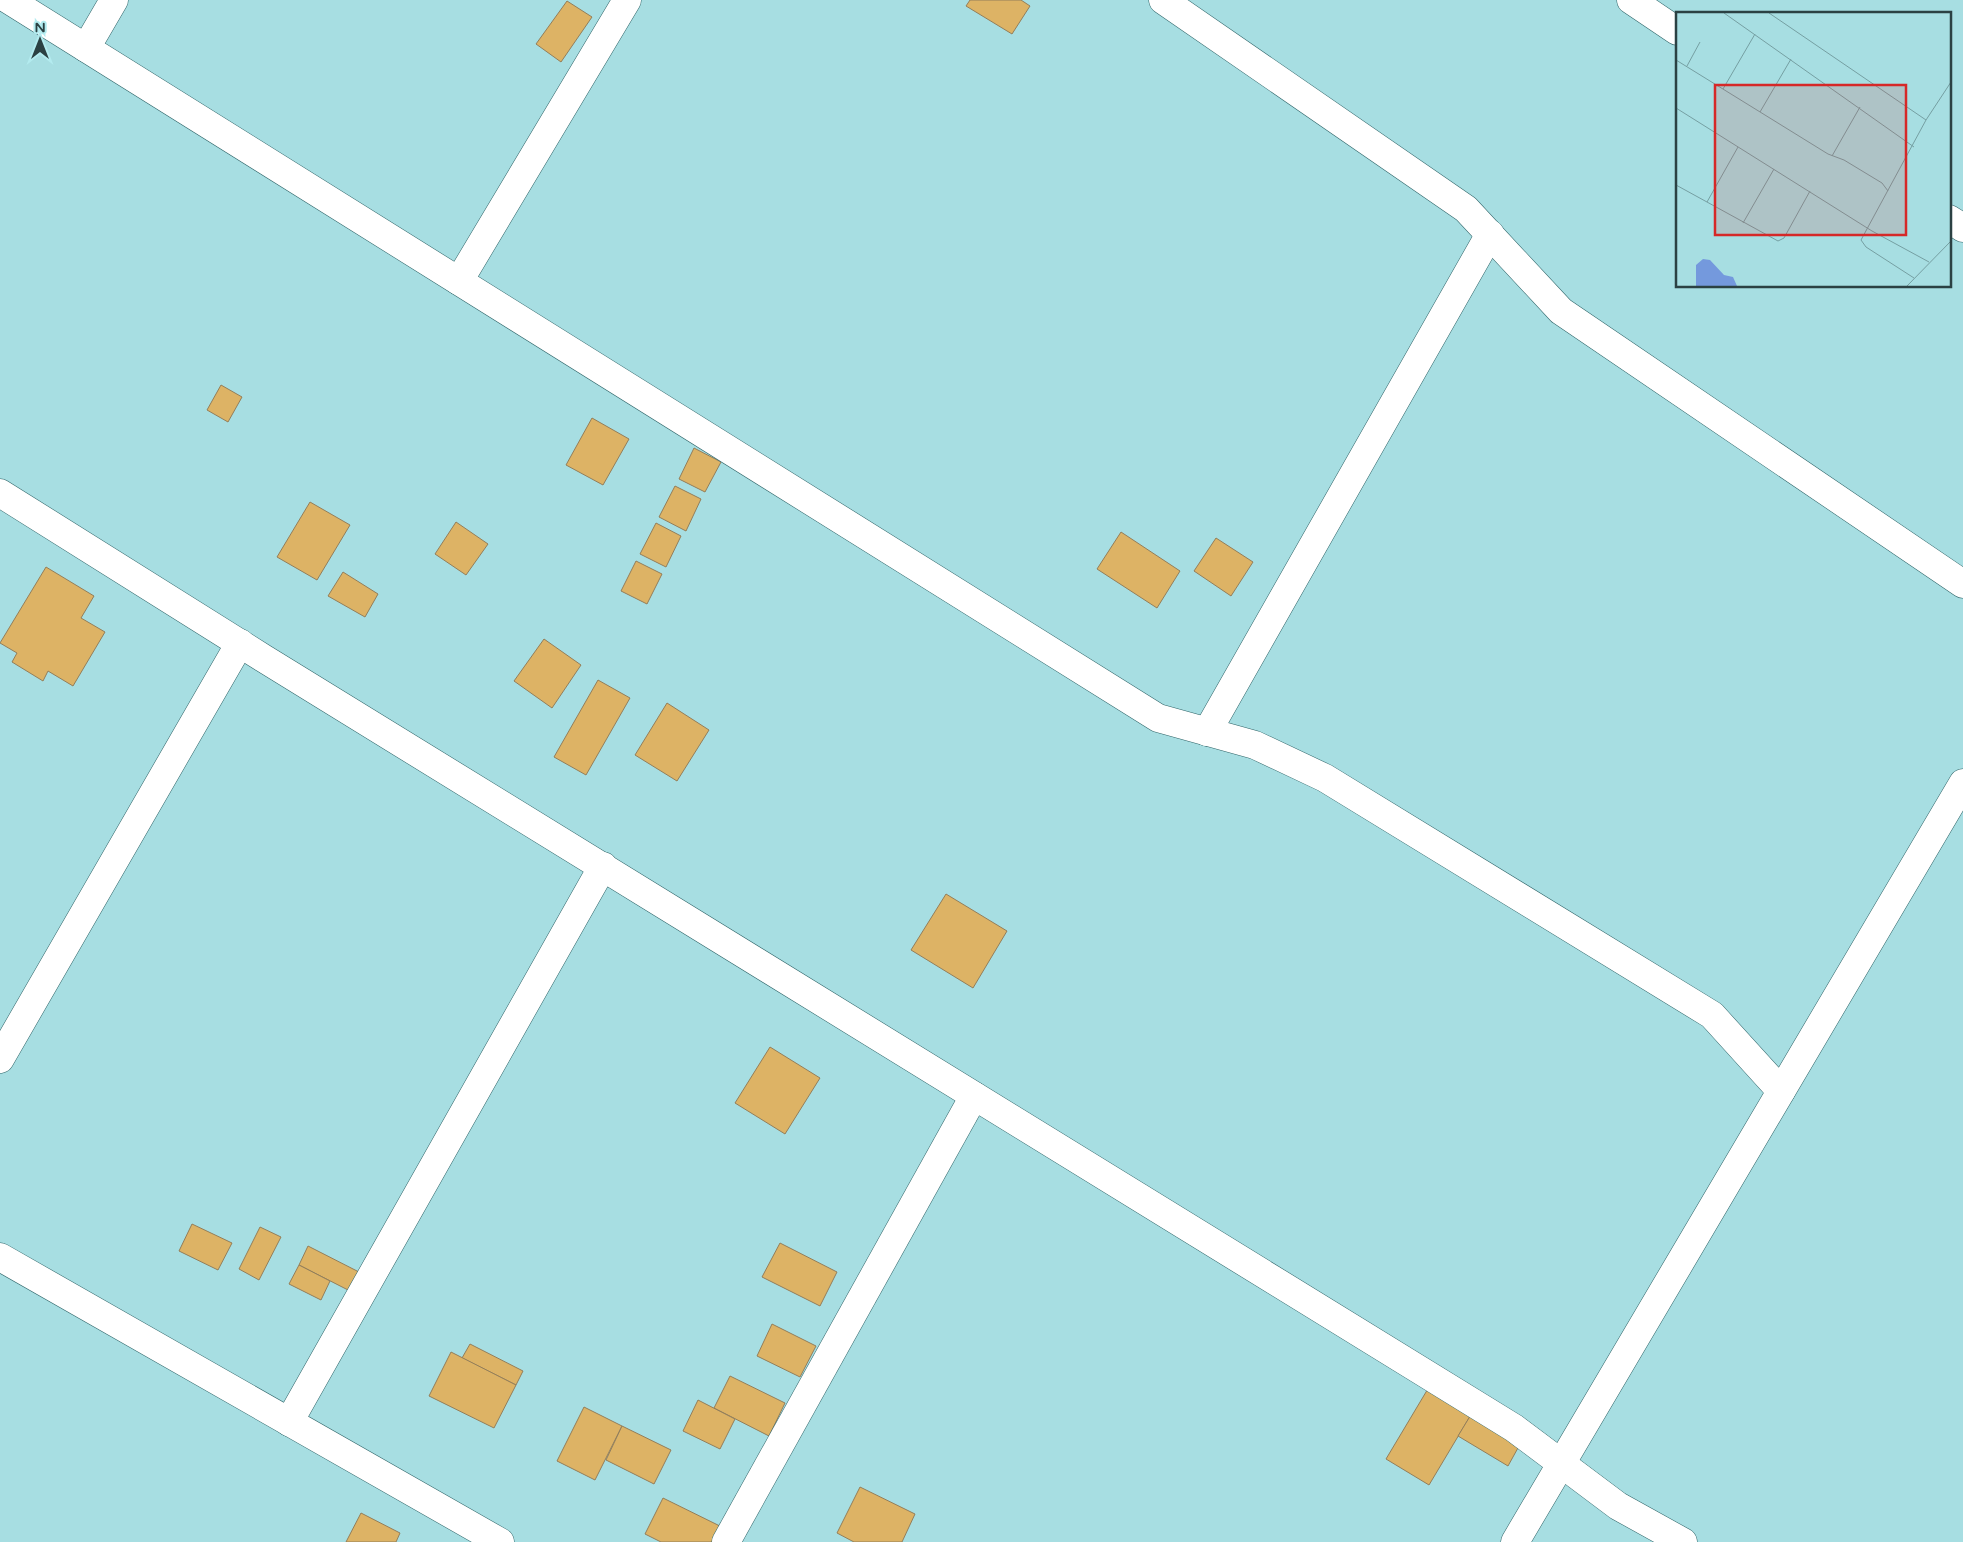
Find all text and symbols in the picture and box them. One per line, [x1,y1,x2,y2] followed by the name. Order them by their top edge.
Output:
[1676,12,1950,288] inset map
[15,15,65,65] north arrow
[34,19,46,36] text: N

